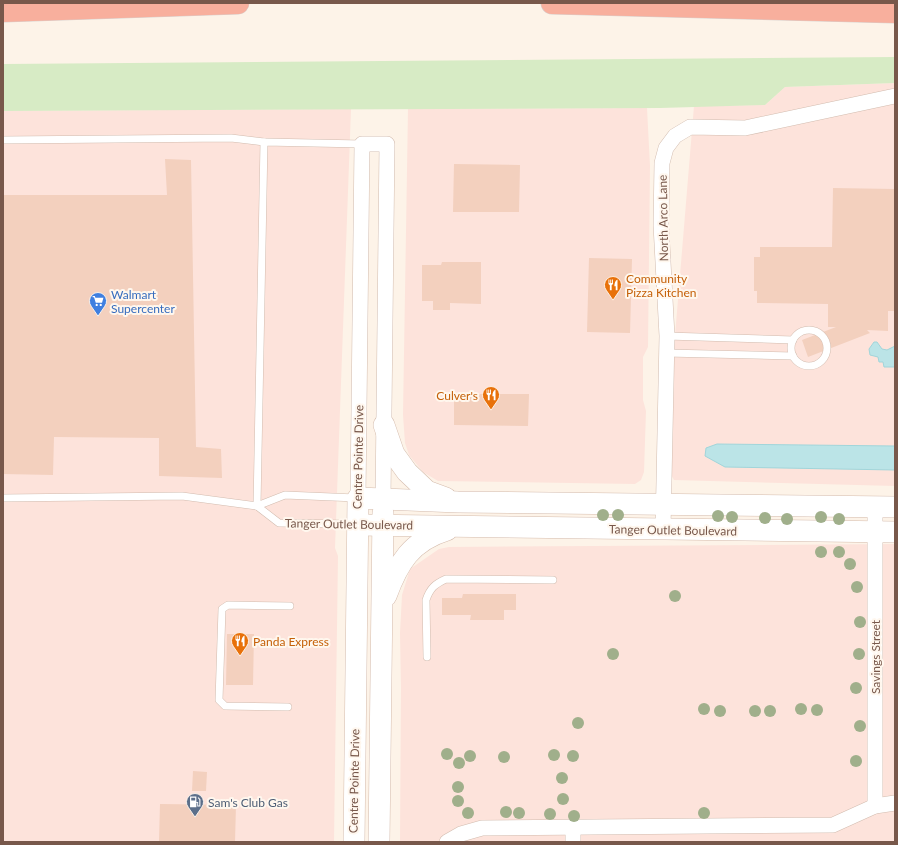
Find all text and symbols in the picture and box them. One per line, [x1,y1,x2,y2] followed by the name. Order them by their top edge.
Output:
[655,175,671,261] street label: North Arco Lane
[626,271,697,300] place label: Community Pizza Kitchen
[603,275,623,300] restaurant icon: Community Pizza Kitchen
[111,287,175,316] place label: Walmart Supercenter
[88,291,108,316] supermarket icon: Walmart Supercenter
[481,385,501,410] restaurant icon: Culver's
[436,388,478,403] place label: Culver's
[350,405,366,509] street label: Centre Pointe Drive
[285,515,413,533] street label: Tanger Outlet Boulevard
[609,521,737,539] street label: Tanger Outlet Boulevard
[868,619,883,694] street label: Savings Street
[230,631,250,656] restaurant icon: Panda Express
[253,634,329,649] place label: Panda Express
[346,729,362,833] street label: Centre Pointe Drive
[185,792,205,817] fuel station icon: Sam's Club Gas
[208,795,288,810] place label: Sam's Club Gas

